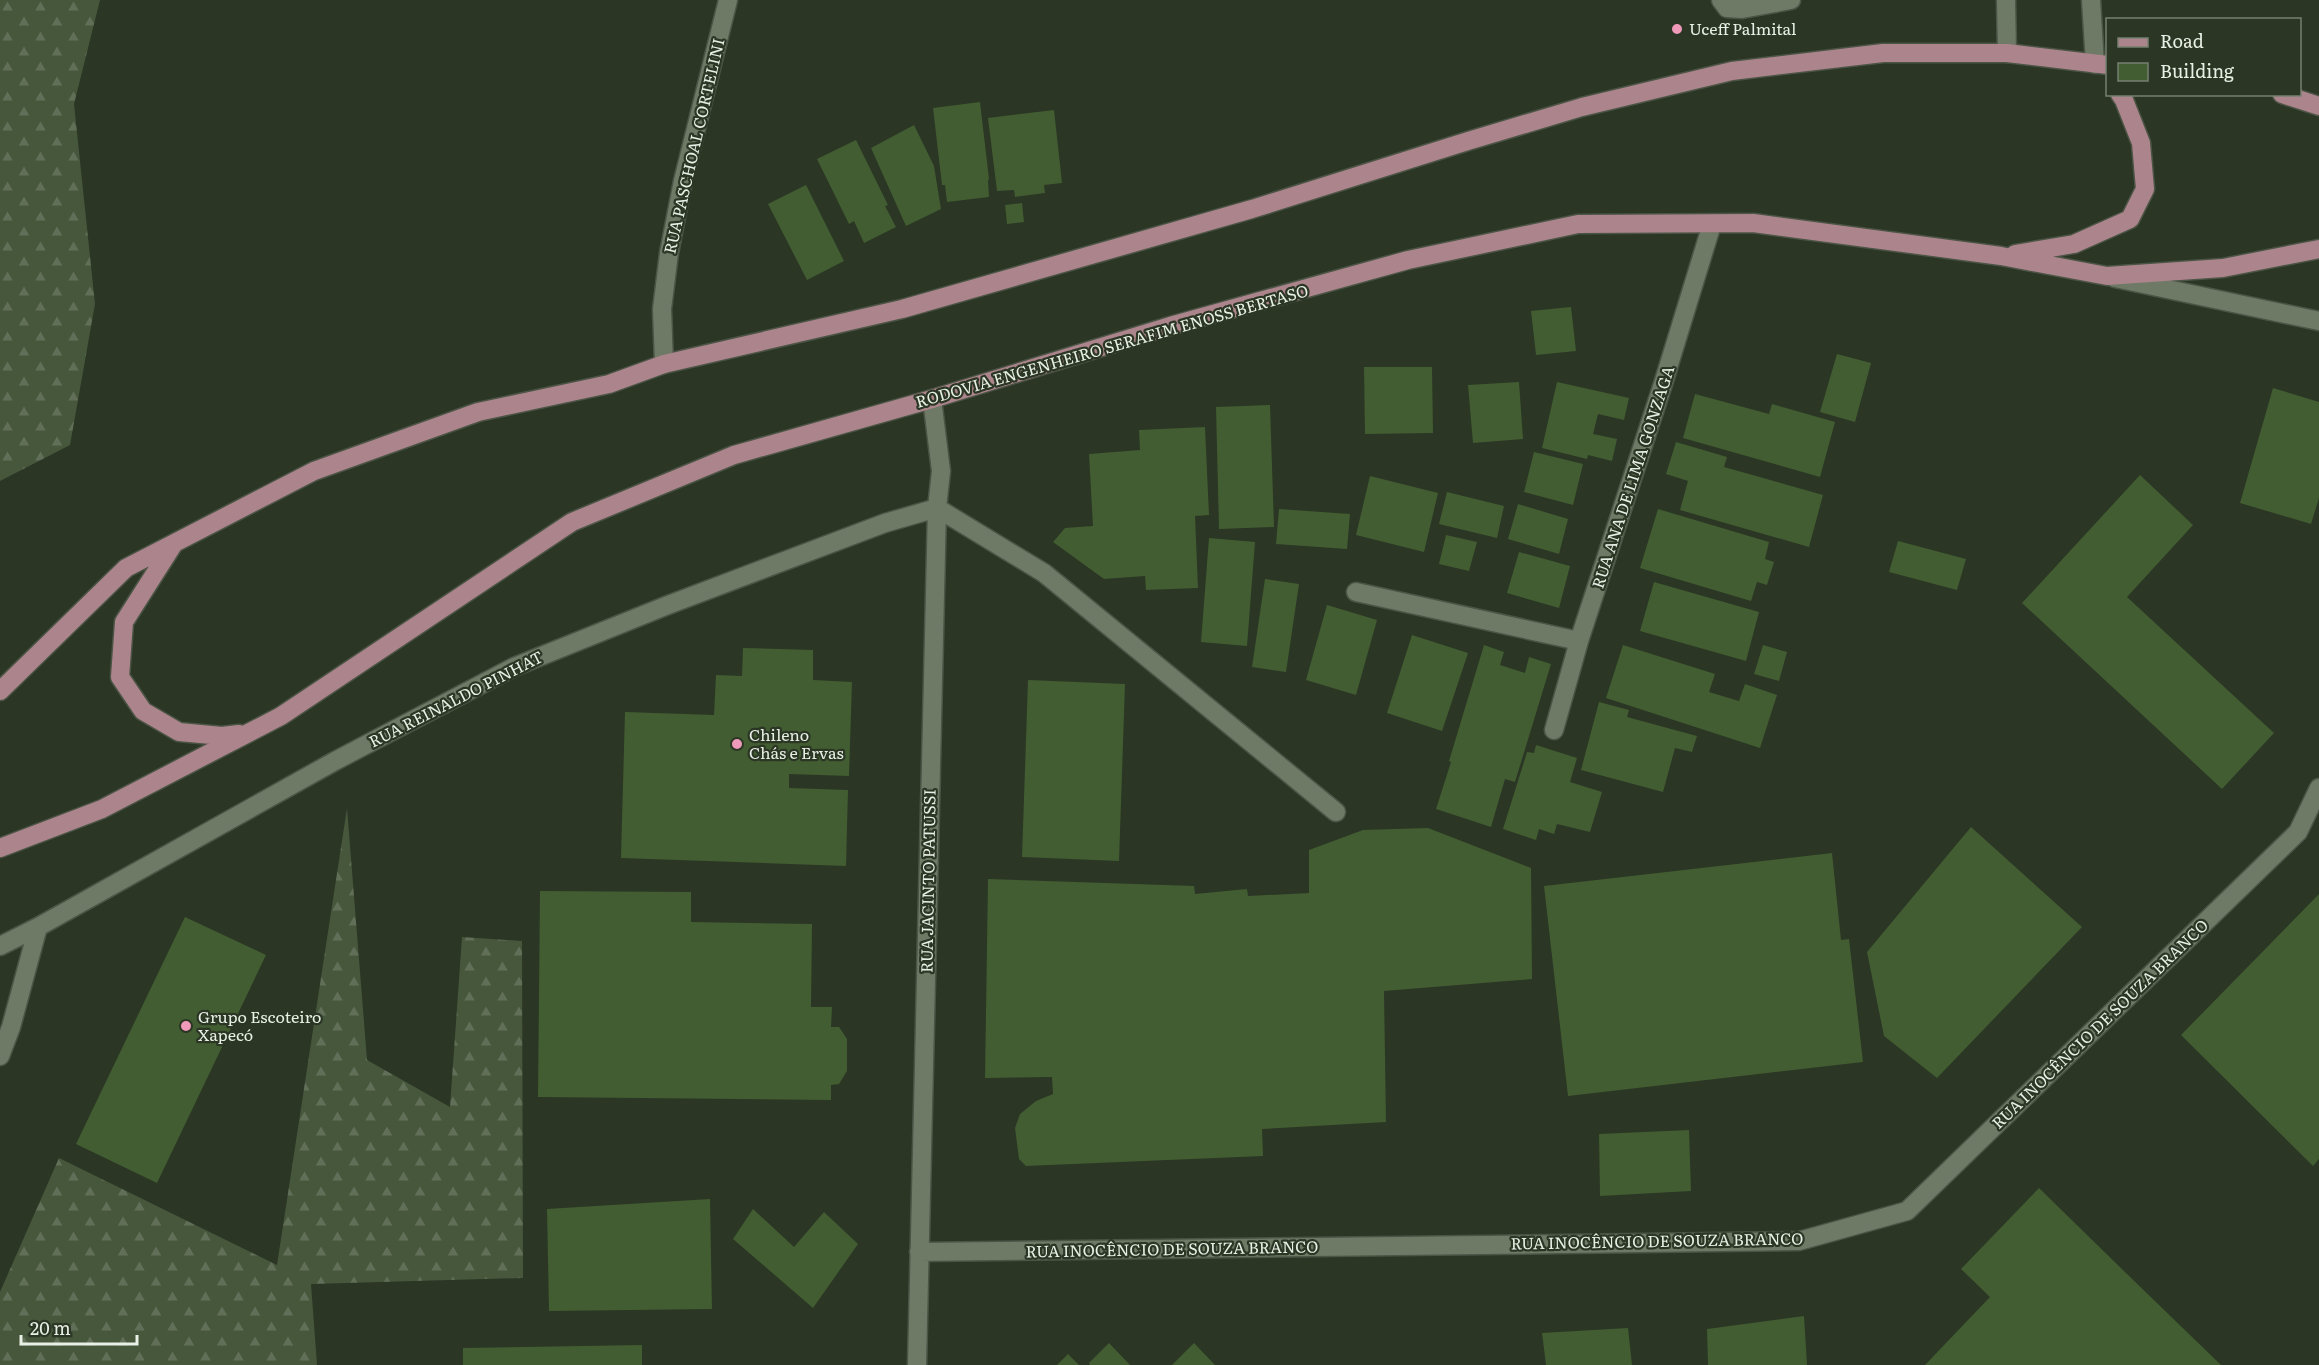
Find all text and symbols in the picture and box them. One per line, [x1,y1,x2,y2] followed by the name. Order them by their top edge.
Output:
[1689,16,1796,40] place label: Uceff Palmital
[2106,18,2301,96] legend
[1670,22,1684,36] marker: Uceff Palmital
[2160,27,2204,54] text: Road
[657,36,730,256] street label: RUA PASCHOAL CORTELINI
[2160,57,2235,84] text: Building
[913,277,1311,413] street label: RODOVIA ENGENHEIRO SERAFIM ENOSS BERTASO
[1585,362,1680,591] street label: RUA ANA DE LIMA GONZAGA
[364,644,547,753] street label: RUA REINALDO PINHAT
[749,722,844,764] place label: Chileno Chás e Ervas
[730,737,744,751] marker: Chileno Chás e Ervas
[913,789,941,973] street label: RUA JACINTO PATUSSI
[1986,913,2213,1134] street label: RUA INOCÊNCIO DE SOUZA BRANCO
[198,1004,321,1046] place label: Grupo Escoteiro Xapecó
[179,1019,193,1033] marker: Grupo Escoteiro Xapecó
[1510,1225,1804,1255] street label: RUA INOCÊNCIO DE SOUZA BRANCO
[1025,1233,1319,1263] street label: RUA INOCÊNCIO DE SOUZA BRANCO
[21,1308,136,1346] scale bar
[30,1314,71,1341] text: 20 m

